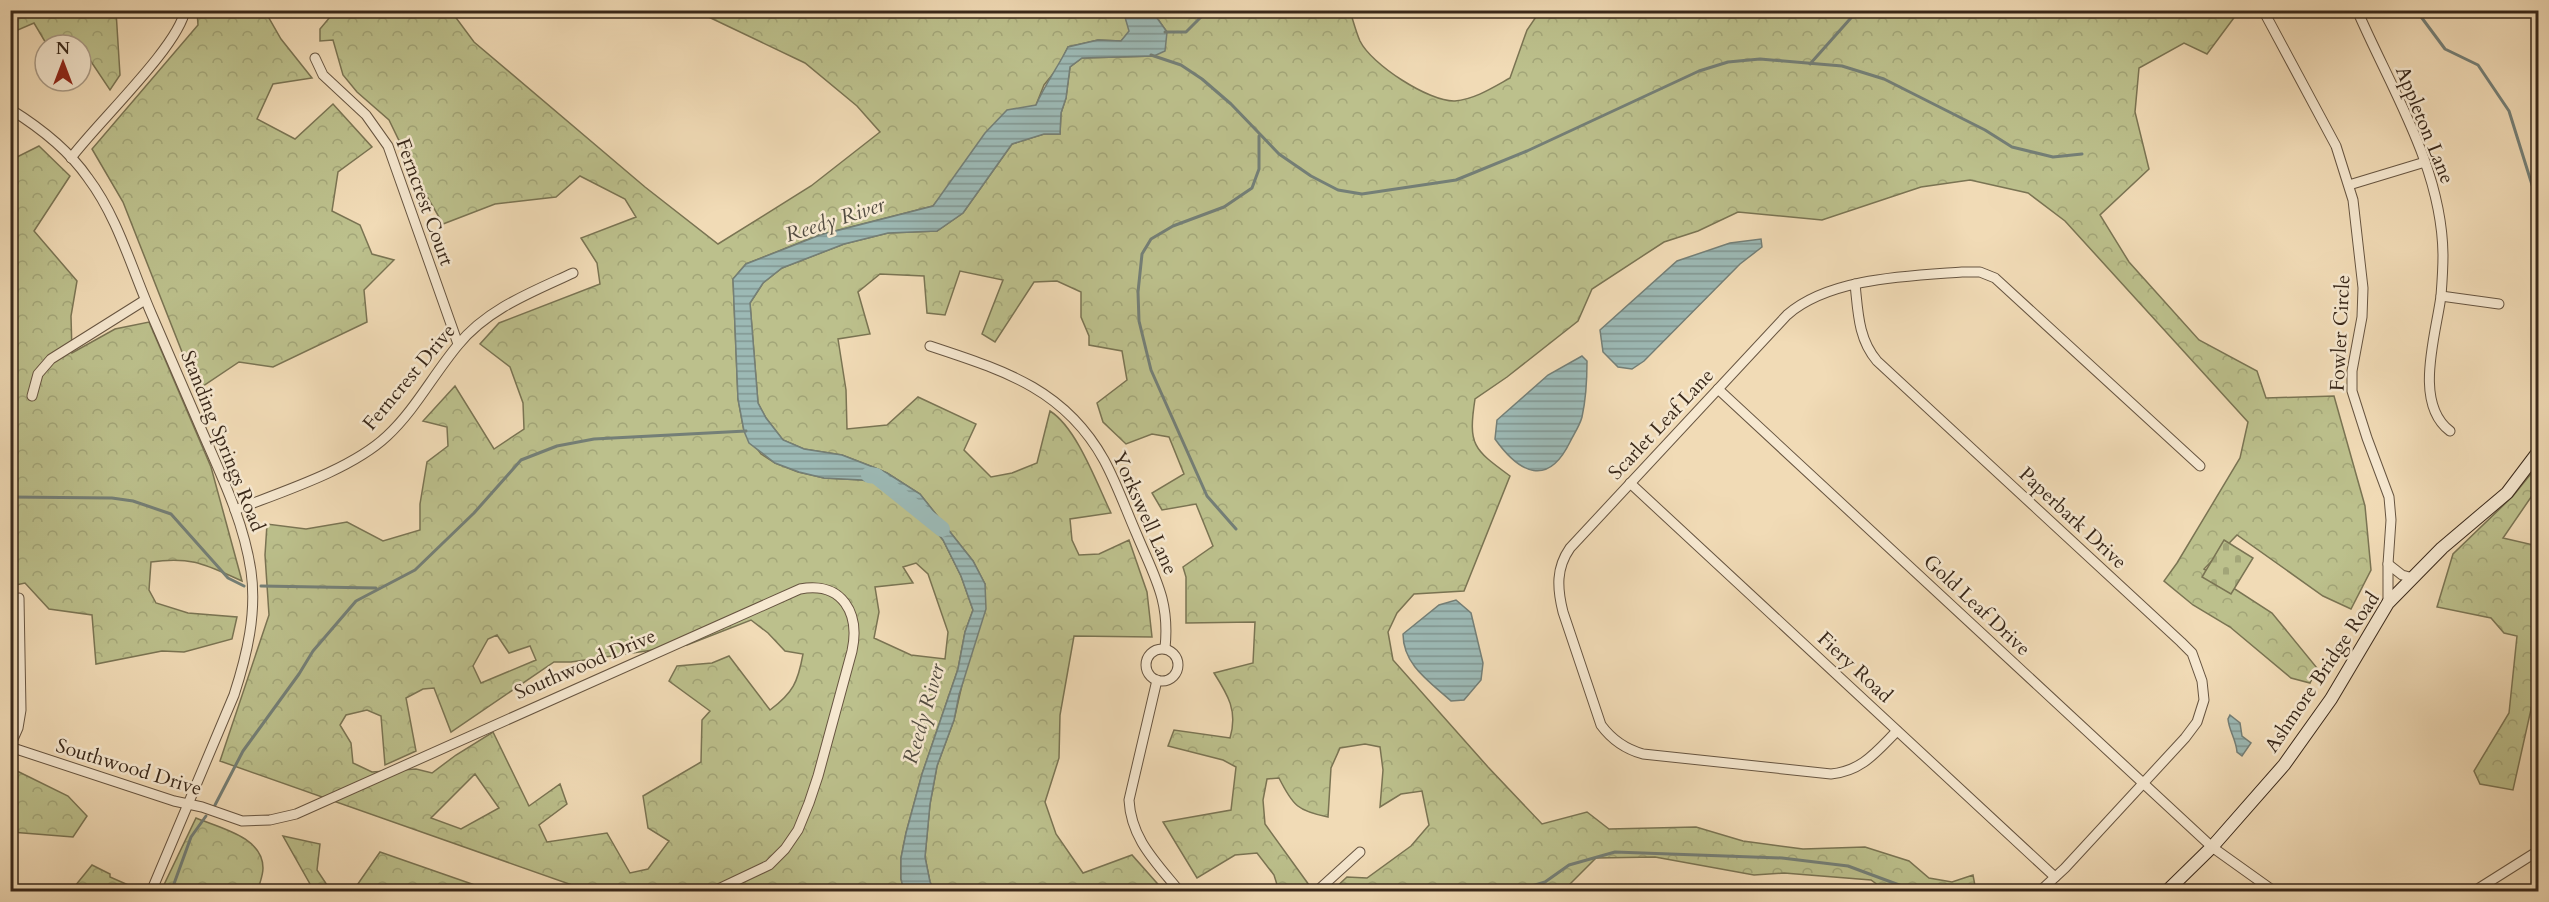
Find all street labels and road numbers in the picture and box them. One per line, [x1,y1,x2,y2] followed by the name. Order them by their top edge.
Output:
[2389,62,2461,188] street label: Appleton Lane
[389,135,461,270] street label: Ferncrest Court
[2323,274,2357,392] street label: Fowler Circle
[356,318,462,436] street label: Ferncrest Drive
[174,347,272,536] street label: Standing Springs Road
[1602,362,1720,486] street label: Scarlet Leaf Lane
[1106,447,1184,579] street label: Yorkswell Lane
[2013,461,2133,575] street label: Paperbark Drive
[1918,548,2036,662] street label: Gold Leaf Drive
[2258,586,2386,758] street label: Ashmore Bridge Road
[510,622,660,706] street label: Southwood Drive
[1812,625,1899,709] street label: Fiery Road
[53,732,205,802] street label: Southwood Drive

